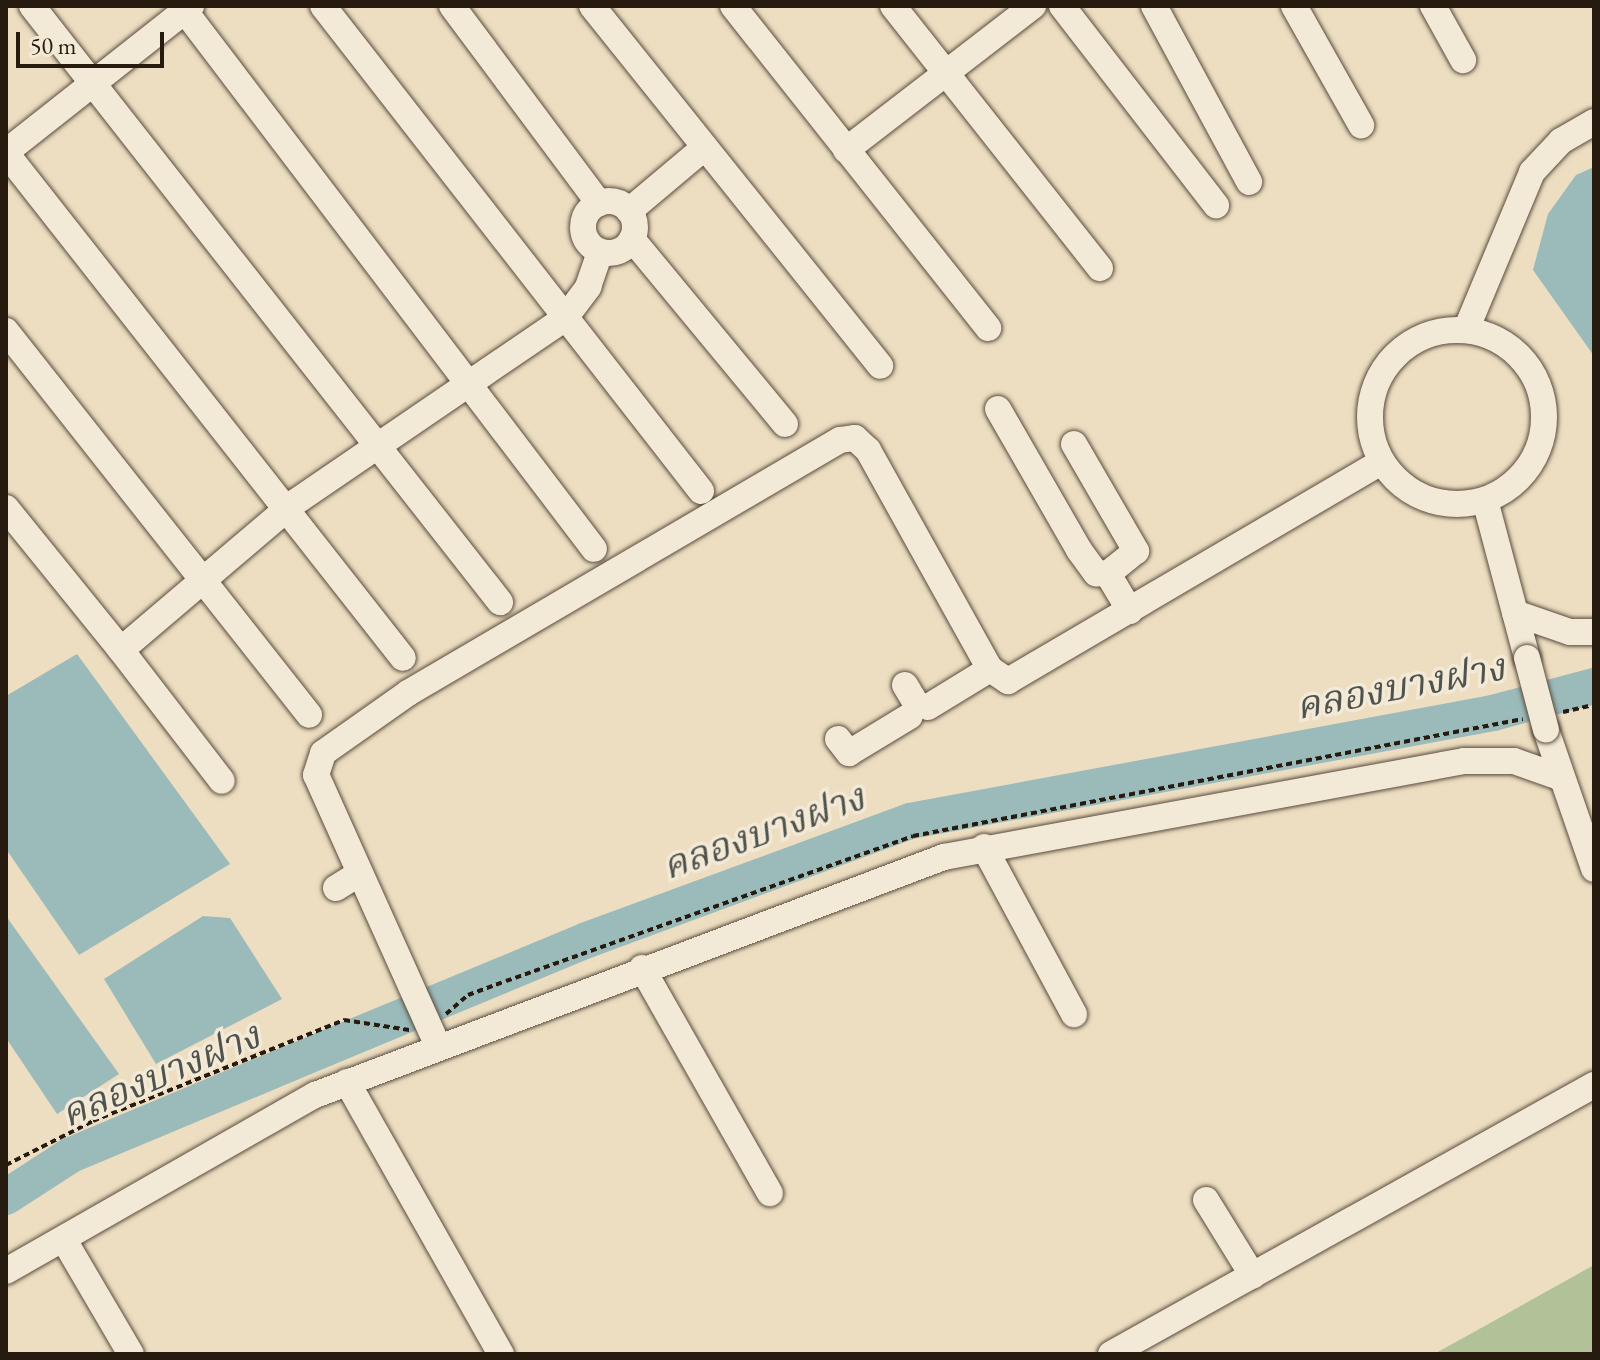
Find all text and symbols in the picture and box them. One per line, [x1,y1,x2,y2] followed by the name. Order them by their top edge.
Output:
[20,16,168,66] scale bar
[30,30,77,61] text: 50 m
[1292,643,1508,729] water label: คลองบางฝาง
[656,773,870,889] water label: คลองบางฝาง
[53,1012,267,1136] water label: คลองบางฝาง

